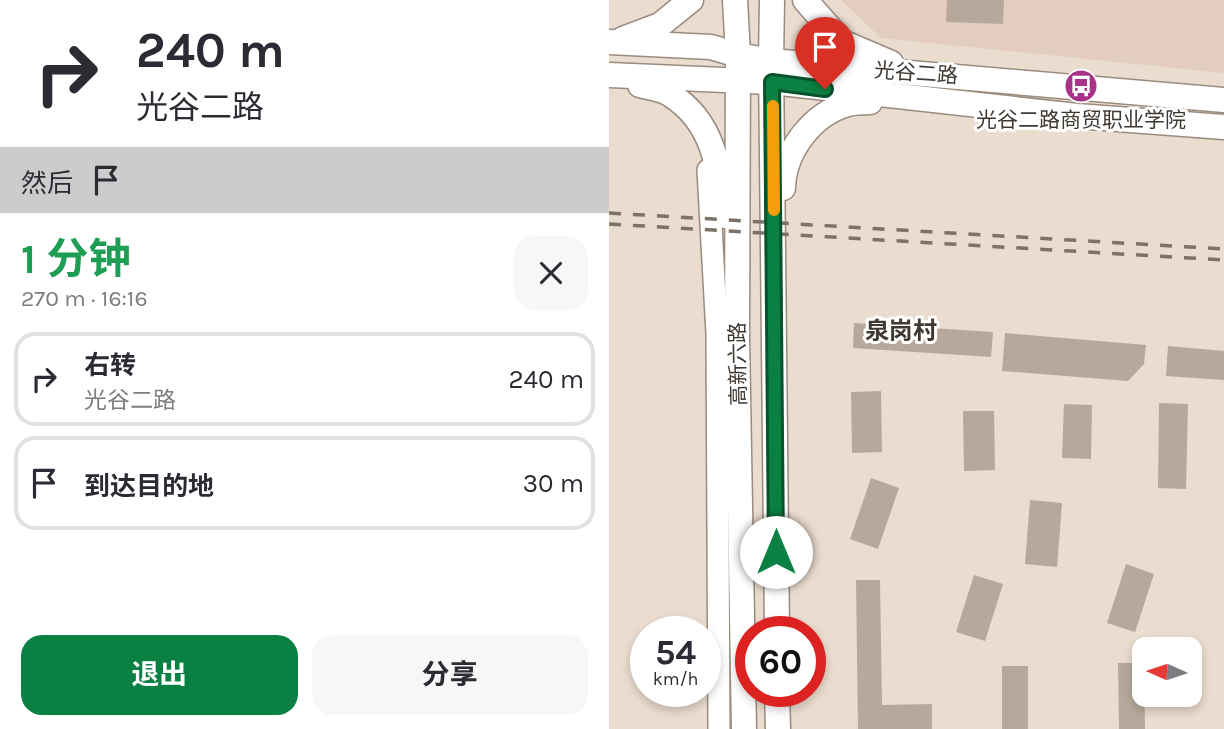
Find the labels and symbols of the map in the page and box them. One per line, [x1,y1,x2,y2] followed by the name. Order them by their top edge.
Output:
[795,17,855,89] pin
[873,58,959,88] street label: 光谷二路
[1062,67,1100,105] bus stop icon: 光谷二路商贸职业学院
[976,108,1186,132] place label: 光谷二路商贸职业学院
[865,317,937,345] district label: 泉岗村
[725,322,751,406] street label: 高新六路
[739,515,813,589] position arrow
[735,616,826,707] speed limit sign: 60
[1132,637,1202,707] north arrow

